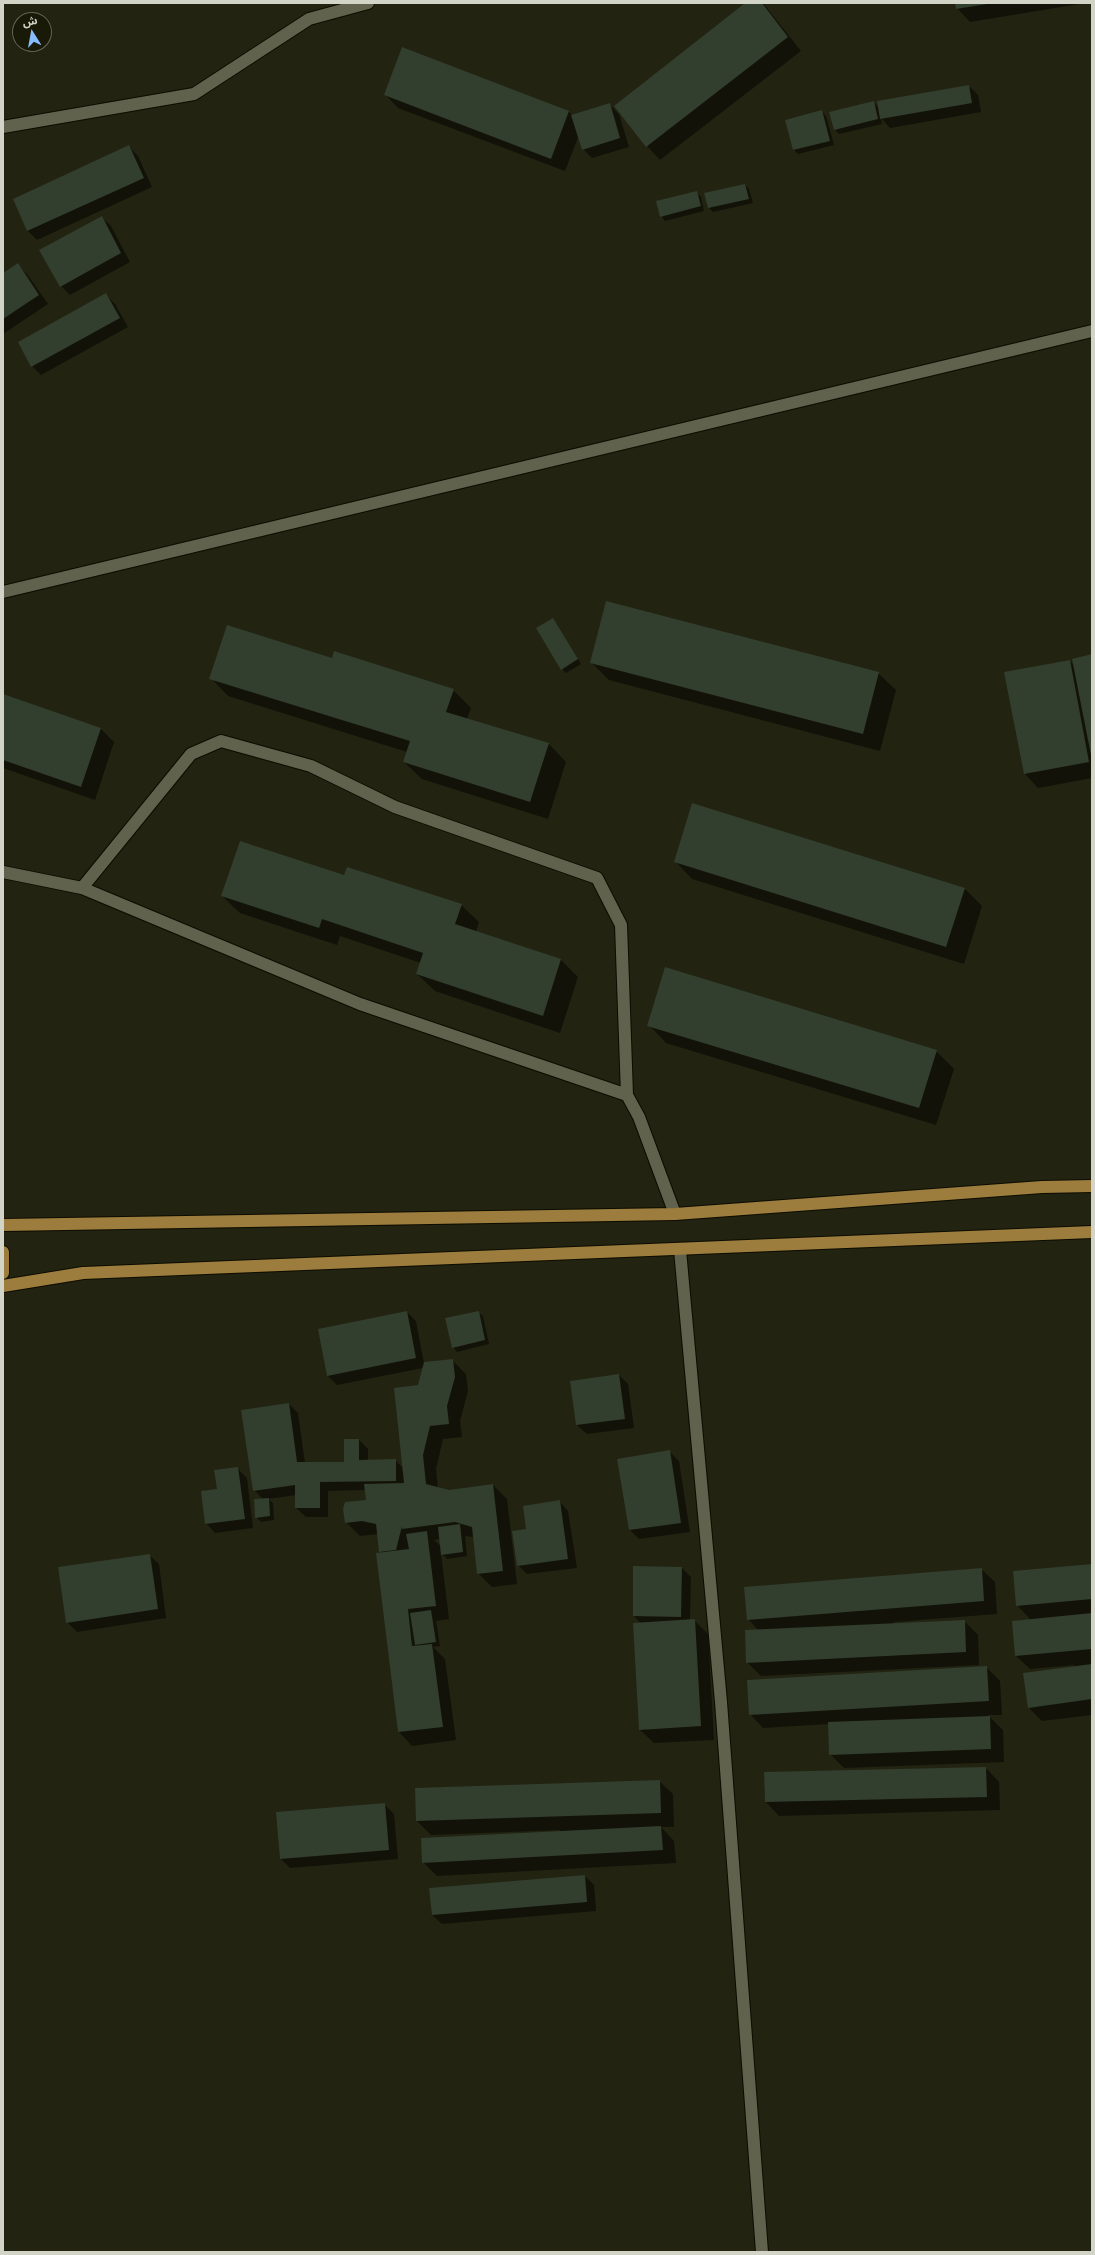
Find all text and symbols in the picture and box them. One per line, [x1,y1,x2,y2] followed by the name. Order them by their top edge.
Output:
[12,12,52,52] north arrow
[21,12,39,30] text: ش

